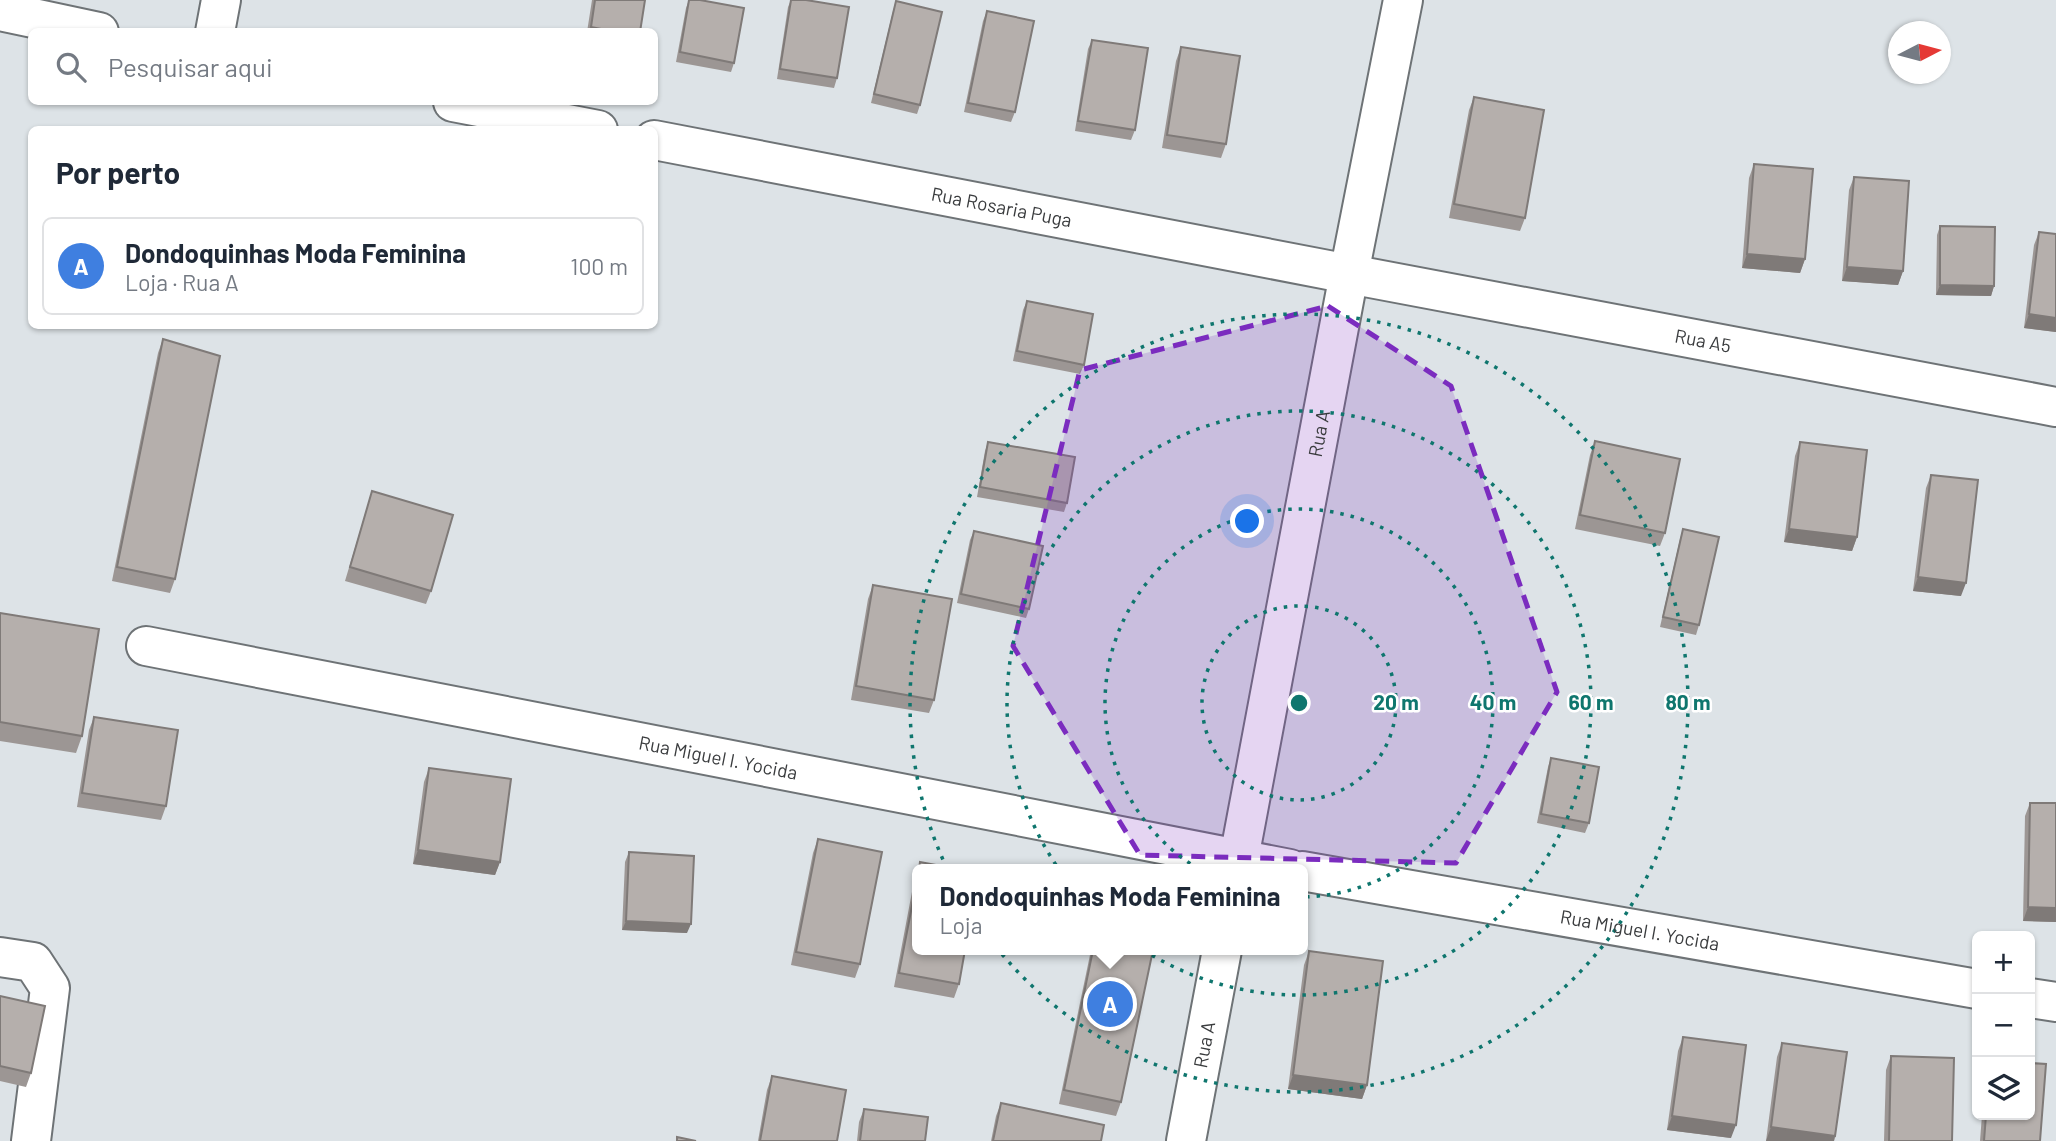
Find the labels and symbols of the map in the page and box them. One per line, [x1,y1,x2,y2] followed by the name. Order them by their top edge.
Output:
[1888,21,1951,84] north arrow
[929,182,1074,231] street label: Rua Rosaria Puga
[1673,324,1733,357] street label: Rua A5
[1303,408,1334,459] street label: Rua A
[1230,504,1264,538] your location
[1373,689,1419,714] text: 20 m
[1470,689,1516,714] text: 40 m
[1569,689,1613,714] text: 60 m
[1665,689,1711,714] text: 80 m
[1287,691,1311,715] centre of rings
[637,730,800,784] street label: Rua Miguel I. Yocida
[1559,904,1721,955] street label: Rua Miguel I. Yocida
[1087,978,1133,1030] pin: A
[1188,1019,1219,1070] street label: Rua A

